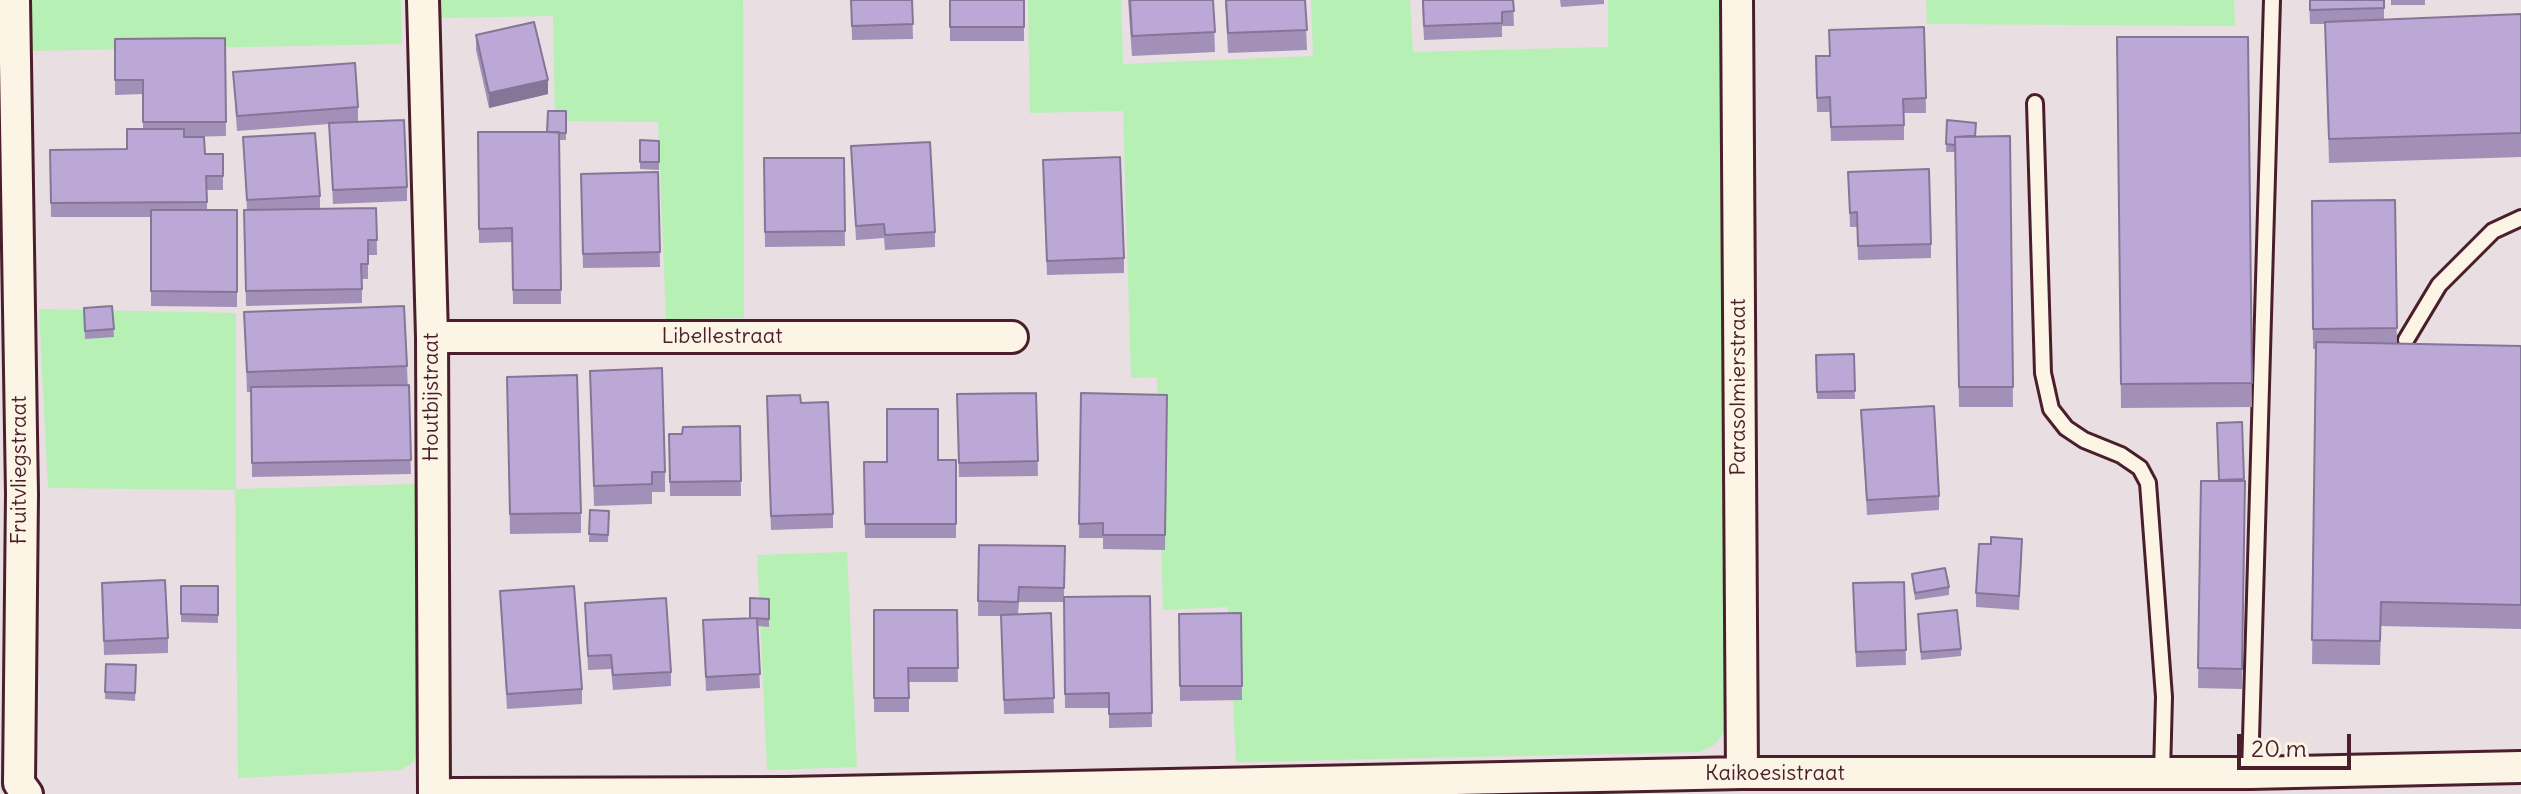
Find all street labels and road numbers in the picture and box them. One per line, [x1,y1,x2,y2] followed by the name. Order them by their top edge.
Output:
[1726,298,1752,476] street label: Parasolmierstraat
[661,324,783,350] street label: Libellestraat
[419,332,445,462] street label: Houtbijstraat
[7,396,33,544] street label: Fruitvliegstraat
[1705,761,1845,787] street label: Kaikoesistraat

